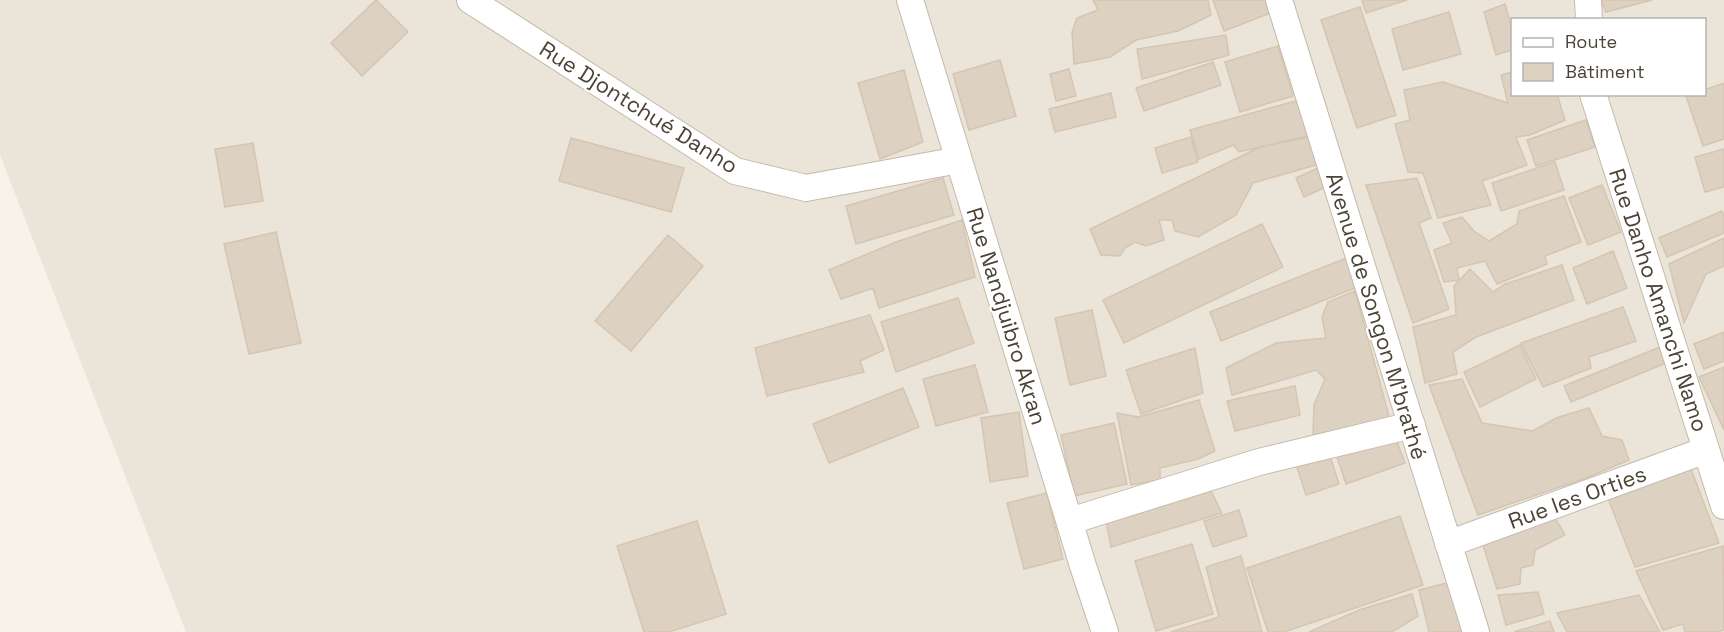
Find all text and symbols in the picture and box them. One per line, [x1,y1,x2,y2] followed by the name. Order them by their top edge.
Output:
[1511,18,1706,96] legend
[1565,30,1617,53] text: Route
[534,34,744,180] street label: Rue Djontchué Danho
[1565,60,1645,83] text: Bâtiment
[1603,165,1715,435] street label: Rue Danho Amanchi Namo
[1320,169,1434,463] street label: Avenue de Songon M'brathé
[961,204,1053,428] street label: Rue Nandjuibro Akran
[1504,459,1650,535] street label: Rue les Orties

